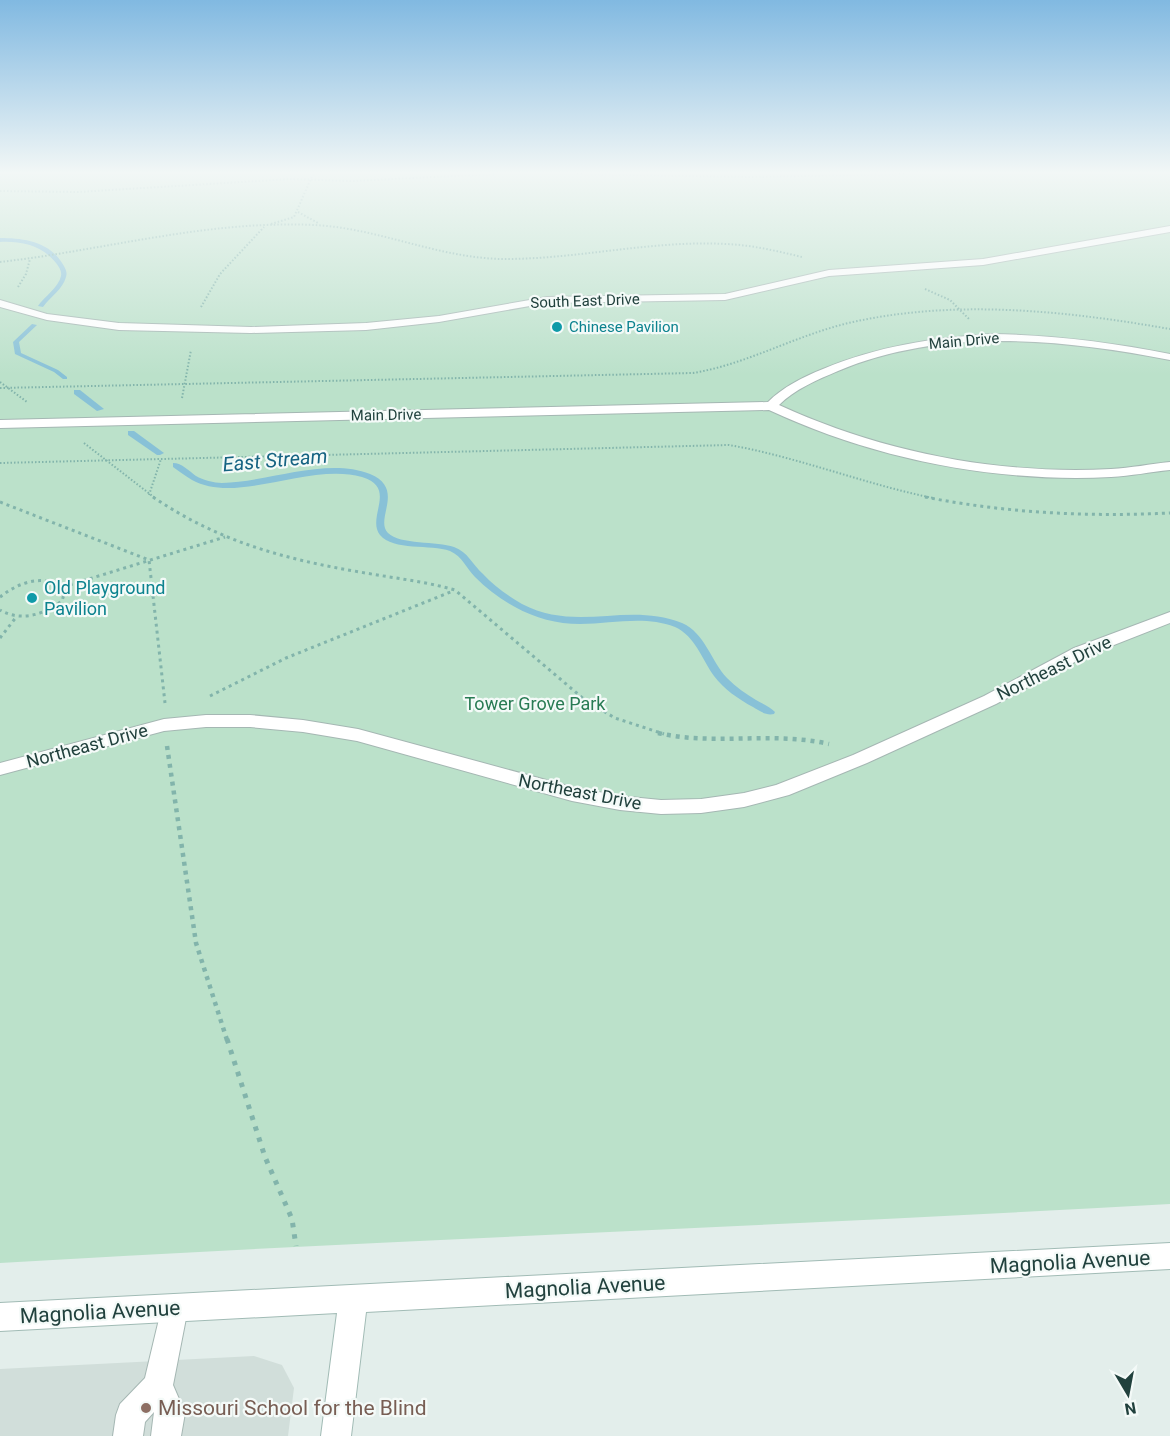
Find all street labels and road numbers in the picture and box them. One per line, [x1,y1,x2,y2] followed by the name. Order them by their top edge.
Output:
[530,290,640,312] street label: South East Drive
[928,329,1000,353] street label: Main Drive
[351,405,421,425] street label: Main Drive
[993,631,1115,704] street label: Northeast Drive
[24,719,150,772] street label: Northeast Drive
[517,769,643,814] street label: Northeast Drive
[989,1246,1151,1278] street label: Magnolia Avenue
[504,1271,666,1303] street label: Magnolia Avenue
[19,1296,181,1328] street label: Magnolia Avenue

